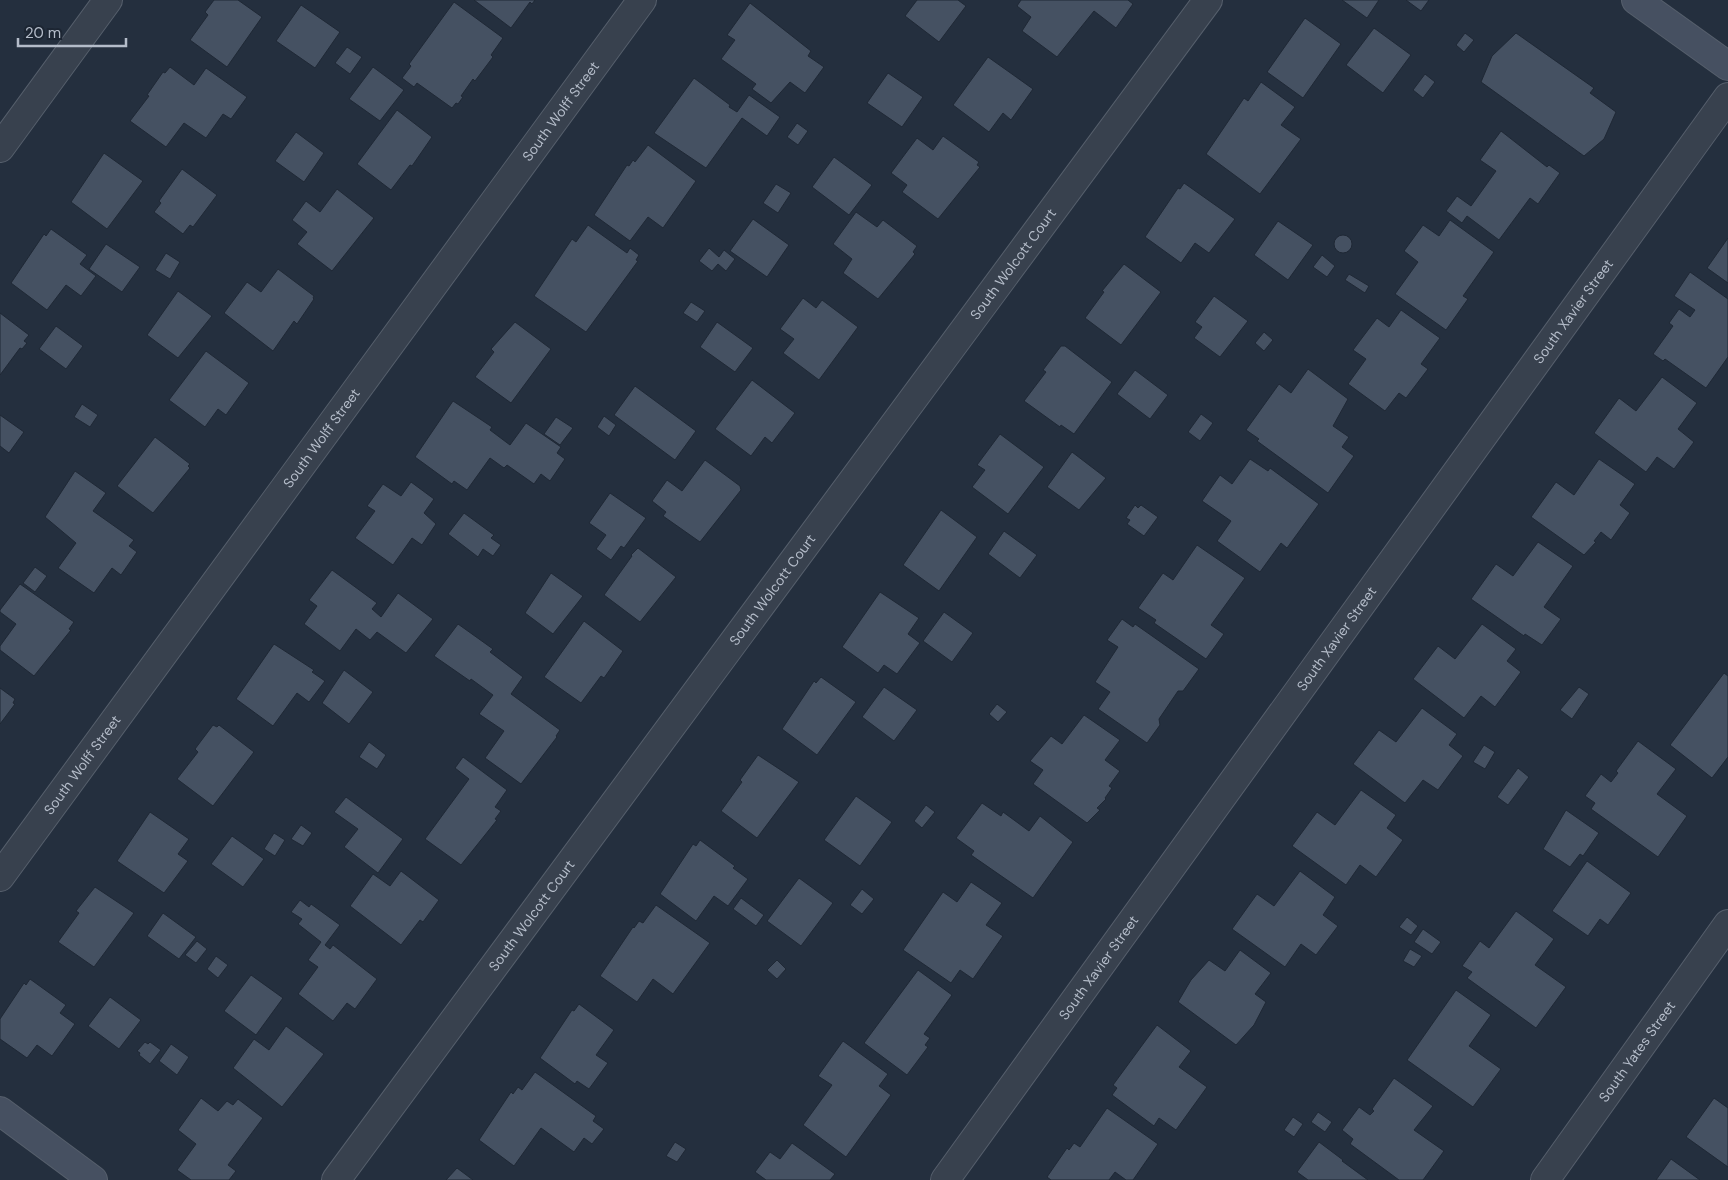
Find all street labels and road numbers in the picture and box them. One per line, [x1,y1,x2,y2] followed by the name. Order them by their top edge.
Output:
[518,58,603,165] street label: South Wolff Street
[966,205,1060,323] street label: South Wolcott Court
[1529,255,1617,367] street label: South Xavier Street
[279,385,364,491] street label: South Wolff Street
[725,530,819,649] street label: South Wolcott Court
[1293,583,1380,694] street label: South Xavier Street
[40,712,125,818] street label: South Wolff Street
[485,856,579,975] street label: South Wolcott Court
[1055,912,1142,1023] street label: South Xavier Street
[1595,997,1679,1106] street label: South Yates Street

